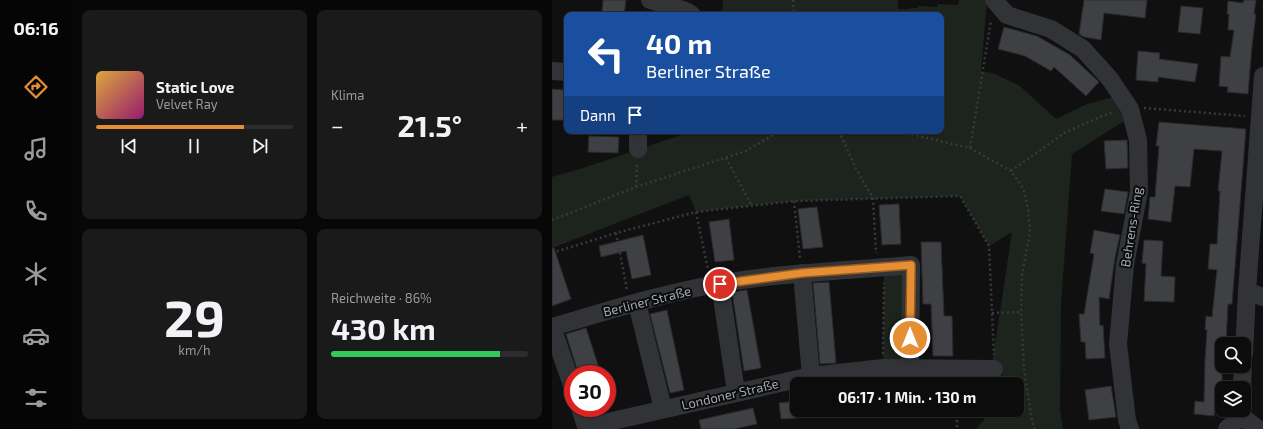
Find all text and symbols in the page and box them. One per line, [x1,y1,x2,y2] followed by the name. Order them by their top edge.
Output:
[14,17,59,39] text: 06:16
[646,26,712,60] text: 40 m
[580,28,632,80] icon: left
[646,60,771,82] text: Berliner Straße
[22,73,50,101] icon: directions
[156,78,234,96] text: Static Love
[331,87,364,103] text: Klima
[156,96,218,112] text: Velvet Ray
[624,104,646,126] icon: arrive
[580,106,616,124] text: Dann
[398,107,462,143] text: 21.5°
[331,112,344,138] text: −
[516,112,528,138] text: +
[22,135,50,163] icon: music
[118,135,140,157] icon: previous
[183,135,205,157] icon: pause
[249,135,271,157] icon: next
[1117,186,1145,268] street label: Behrens-Ring
[22,197,50,225] icon: phone
[22,260,50,288] icon: climate
[703,267,737,301] pin
[709,273,731,295] icon: arrive
[601,282,693,320] street label: Berliner Straße
[164,285,225,347] text: 29
[331,290,432,306] text: Reichweite · 86%
[331,310,436,346] text: 430 km
[889,317,931,359] position arrow
[22,322,50,350] icon: car
[1215,337,1251,417] map controls
[1215,337,1251,373] button: search
[178,342,211,358] text: km/h
[564,365,616,417] speed limit sign: 30
[680,375,780,413] street label: Londoner Straße
[1215,381,1251,417] button: layers
[22,384,50,412] icon: filters
[838,388,976,406] text: 06:17 · 1 Min. · 130 m

